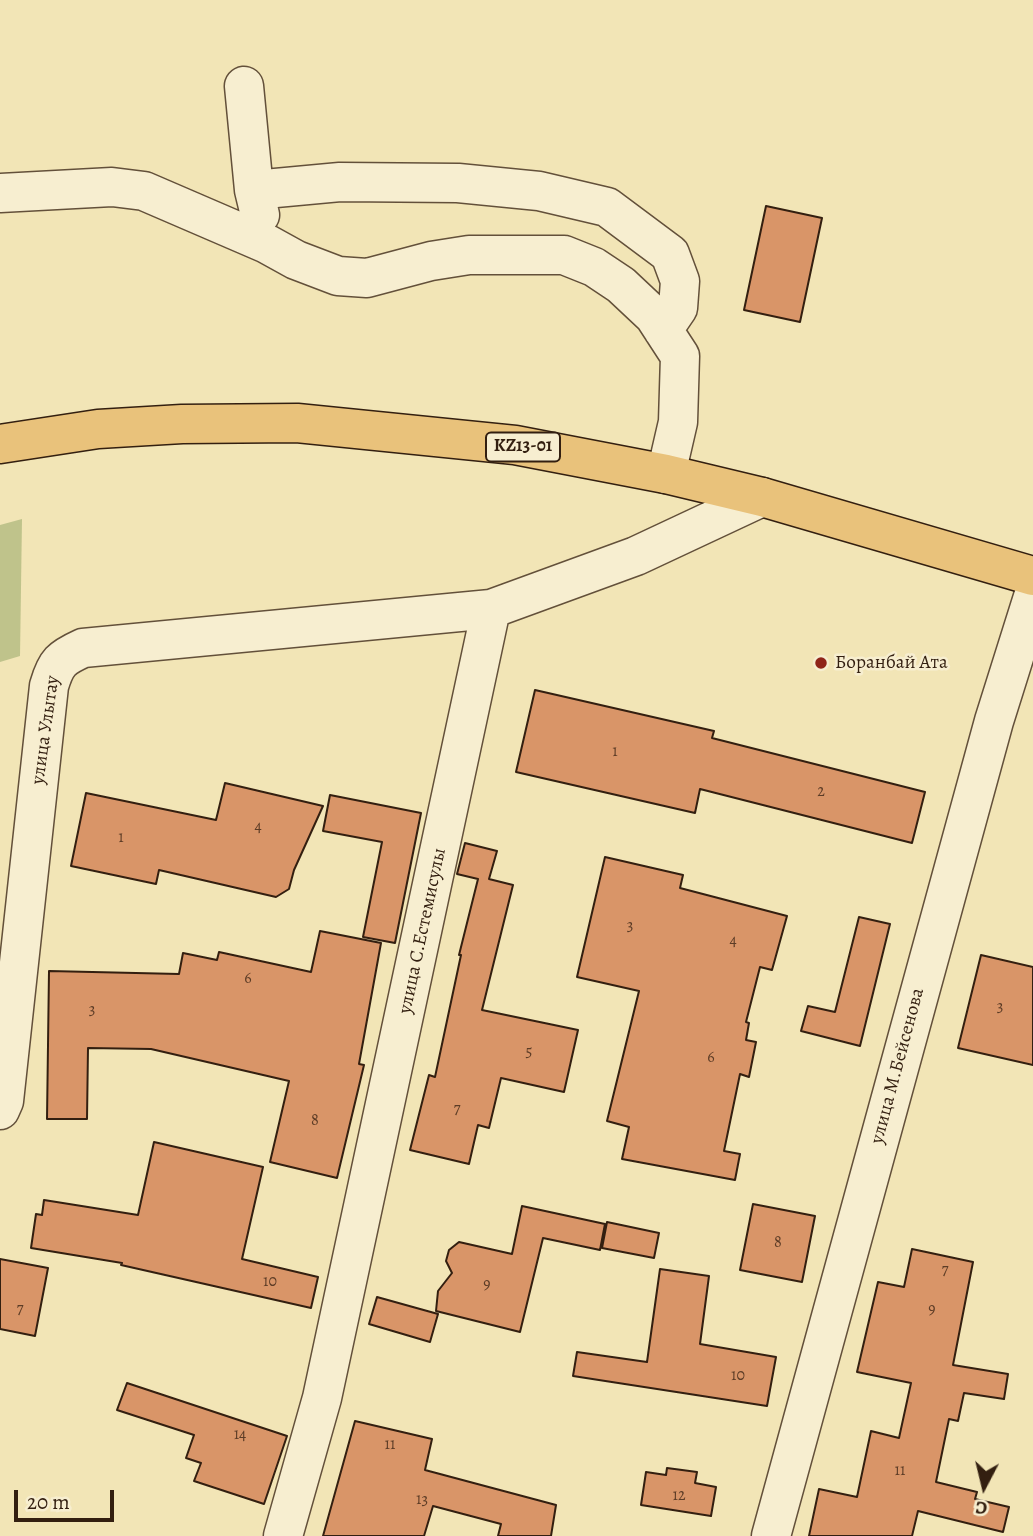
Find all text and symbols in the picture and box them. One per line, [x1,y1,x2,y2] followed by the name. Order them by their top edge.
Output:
[486,432,560,462] road number: KZ13-01
[835,652,948,674] place label: Боранбай Ата
[813,655,829,671] marker: Боранбай Ата
[27,674,65,786] street label: улица Улытау
[612,742,618,762] house number: 1
[817,782,825,802] house number: 2
[254,817,262,837] house number: 4
[118,828,124,848] house number: 1
[394,846,452,1016] street label: улица С.Естемисулы
[627,916,633,936] house number: 3
[729,931,737,951] house number: 4
[244,969,252,989] house number: 6
[866,986,930,1146] street label: улица М.Бейсенова
[997,997,1003,1017] house number: 3
[89,1000,95,1020] house number: 3
[526,1042,532,1062] house number: 5
[707,1048,715,1068] house number: 6
[454,1099,460,1119] house number: 7
[311,1111,319,1131] house number: 8
[774,1233,782,1253] house number: 8
[942,1260,948,1280] house number: 7
[263,1272,277,1292] house number: 10
[483,1275,491,1295] house number: 9
[17,1299,23,1319] house number: 7
[928,1300,936,1320] house number: 9
[731,1366,745,1386] house number: 10
[234,1425,246,1445] house number: 14
[385,1435,395,1455] house number: 11
[949,1452,1019,1522] north arrow
[895,1461,905,1481] house number: 11
[18,1476,117,1520] scale bar
[672,1486,686,1506] house number: 12
[27,1488,70,1516] text: 20 m
[416,1490,428,1510] house number: 13
[974,1494,989,1521] text: С

